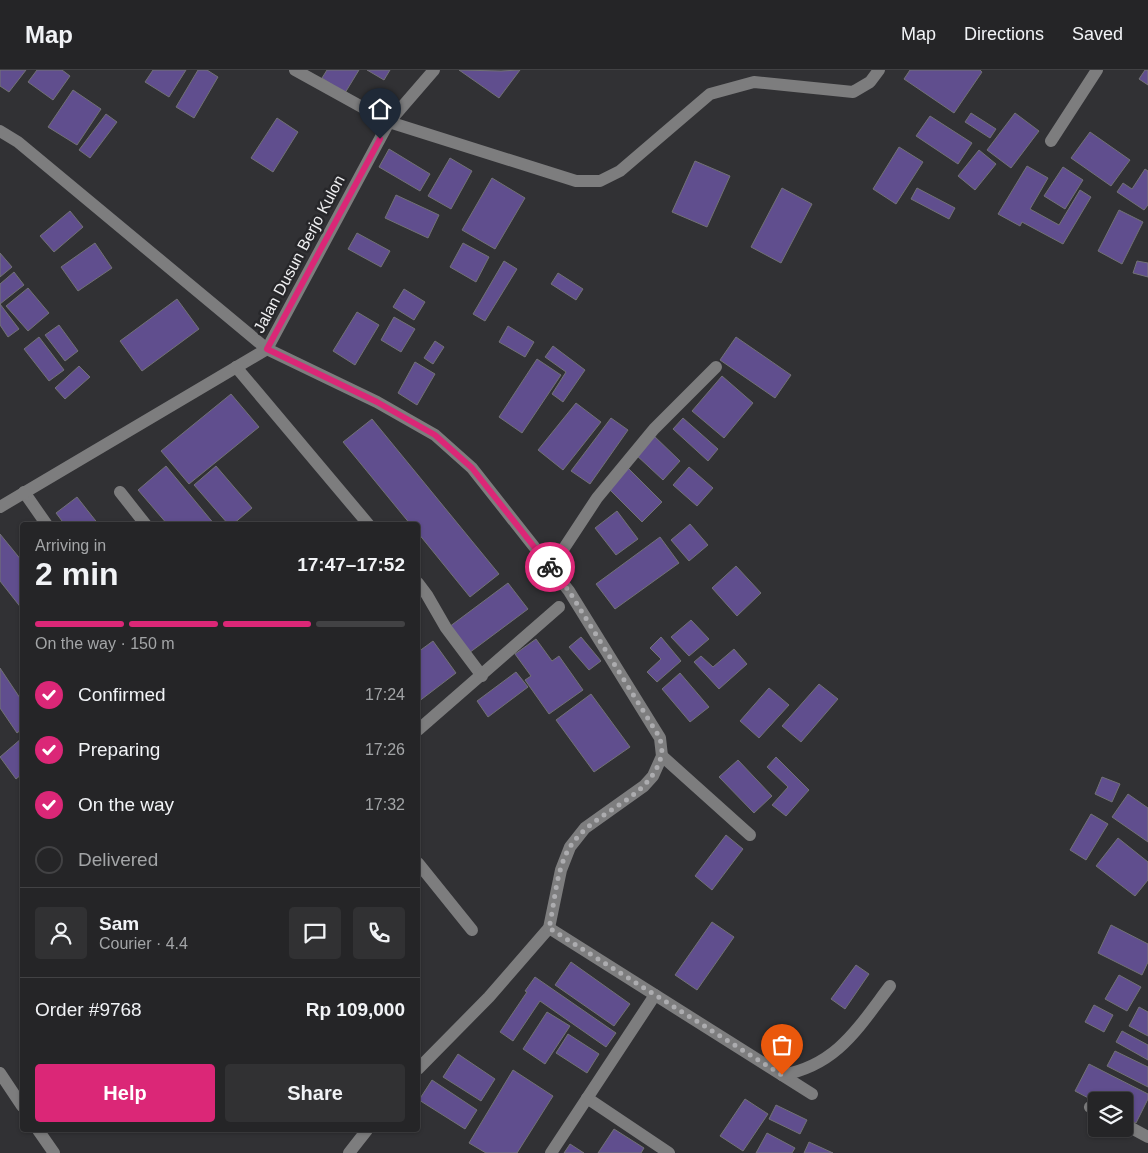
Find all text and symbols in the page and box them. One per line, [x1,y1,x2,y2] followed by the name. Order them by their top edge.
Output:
[25,21,73,48] text: Map
[901,24,936,44] text: Map
[964,24,1044,44] text: Directions
[1072,24,1123,44] text: Saved
[359,88,401,139] pin
[366,95,394,123] icon: home
[250,172,348,336] street label: Jalan Dusun Berjo Kulon
[35,537,106,554] text: Arriving in
[525,542,575,592] courier
[536,553,564,581] icon: bike
[297,554,405,575] text: 17:47–17:52
[35,556,119,592] text: 2 min
[35,635,175,652] text: On the way · 150 m
[35,681,63,709] icon: check
[78,684,166,705] text: Confirmed
[365,686,405,703] text: 17:24
[35,736,63,764] icon: check
[78,739,160,760] text: Preparing
[365,741,405,758] text: 17:26
[35,791,63,819] icon: check
[78,794,174,815] text: On the way
[365,796,405,813] text: 17:32
[78,849,158,870] text: Delivered
[35,907,87,959] button: person
[289,907,341,959] button: chat
[353,907,405,959] button: phone
[99,913,139,934] text: Sam
[99,935,188,952] text: Courier · 4.4
[35,999,142,1020] text: Order #9768
[306,999,405,1020] text: Rp 109,000
[761,1024,803,1075] pin
[768,1031,796,1059] icon: bag
[35,1064,215,1122] button: Help
[225,1064,405,1122] button: Share
[1088,1092,1133,1137] map controls
[1088,1092,1133,1137] button: layers

